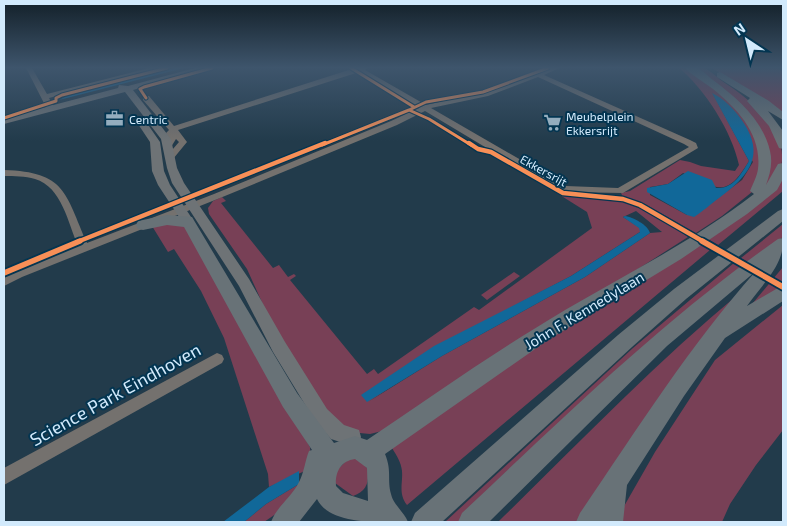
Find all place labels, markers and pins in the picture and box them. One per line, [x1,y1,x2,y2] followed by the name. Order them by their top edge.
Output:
[105,109,125,129] office icon: Centric
[566,109,634,138] place label: Meubelplein Ekkersrijt
[129,112,168,126] place label: Centric
[542,113,562,133] supermarket icon: Meubelplein Ekkersrijt

